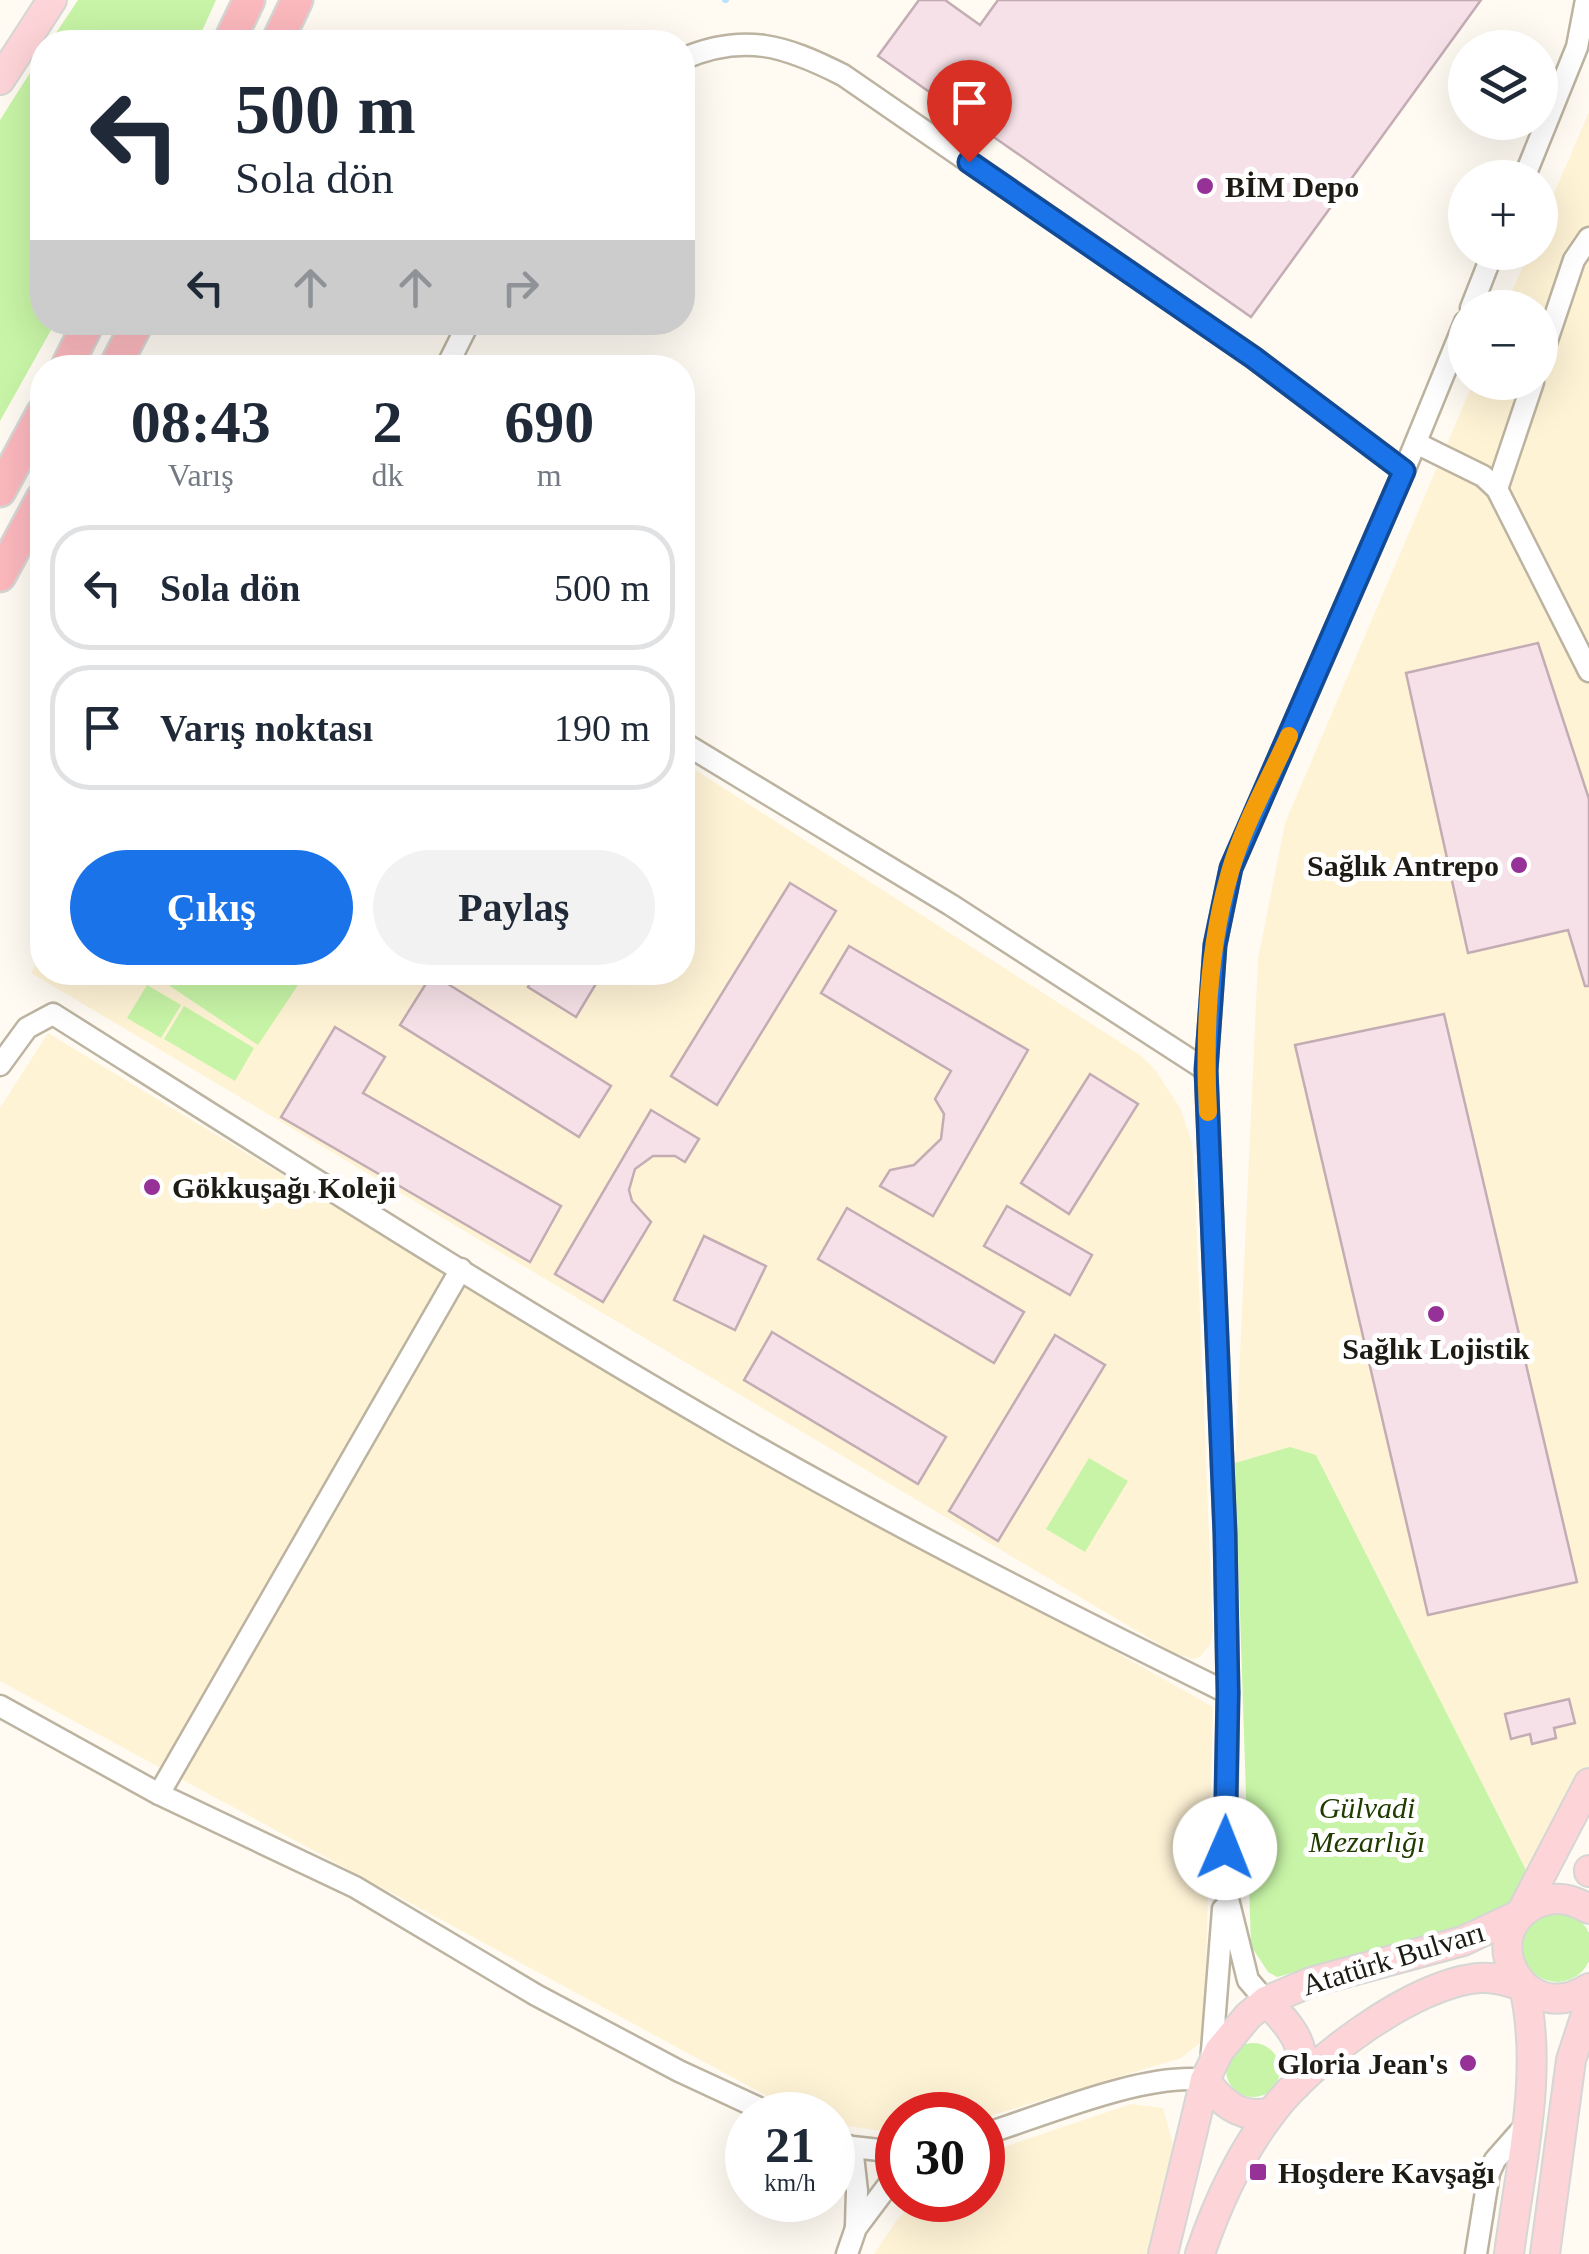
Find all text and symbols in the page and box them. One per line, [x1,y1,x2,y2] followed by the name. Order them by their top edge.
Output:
[1448,30,1558,400] map controls
[1448,30,1558,140] button: layers
[927,60,1012,163] pin
[70,70,200,200] icon: left
[235,71,416,148] text: 500 m
[942,75,997,130] icon: arrive
[235,153,394,203] text: Sola dön
[1448,160,1558,270] button: +
[1225,170,1359,203] place label: BİM Depo
[1194,175,1216,197] marker: BİM Depo
[178,260,233,315] icon: left
[283,260,338,315] icon: ahead
[388,260,443,315] icon: ahead
[493,260,548,315] icon: right
[1448,290,1558,400] button: −
[131,389,271,455] text: 08:43
[372,389,402,455] text: 2
[504,389,594,455] text: 690
[168,457,234,493] text: Varış
[371,457,403,493] text: dk
[537,457,562,493] text: m
[75,560,130,615] icon: left
[160,567,300,609] text: Sola dön
[554,567,650,609] text: 500 m
[75,700,130,755] icon: arrive
[160,707,373,749] text: Varış noktası
[554,707,650,749] text: 190 m
[1307,849,1499,882] place label: Sağlık Antrepo
[70,850,353,965] button: Çıkış
[373,850,655,965] button: Paylaş
[1508,854,1530,876] marker: Sağlık Antrepo
[172,1171,396,1204] place label: Gökkuşağı Koleji
[141,1176,163,1198] marker: Gökkuşağı Koleji
[1425,1303,1447,1325] marker: Sağlık Lojistik
[1342,1332,1530,1365] place label: Sağlık Lojistik
[1308,1791,1425,1858] park label: Gülvadi Mezarlığı
[1173,1796,1277,1900] position arrow
[1298,1915,1488,2001] street label: Atatürk Bulvarı
[1277,2047,1448,2080] place label: Gloria Jean's
[1457,2052,1479,2074] marker: Gloria Jean's
[875,2092,1005,2222] speed limit sign: 30
[765,2117,815,2173] text: 21
[1278,2156,1495,2189] place label: Hoşdere Kavşağı
[1247,2161,1269,2183] marker: Hoşdere Kavşağı
[764,2169,816,2196] text: km/h

